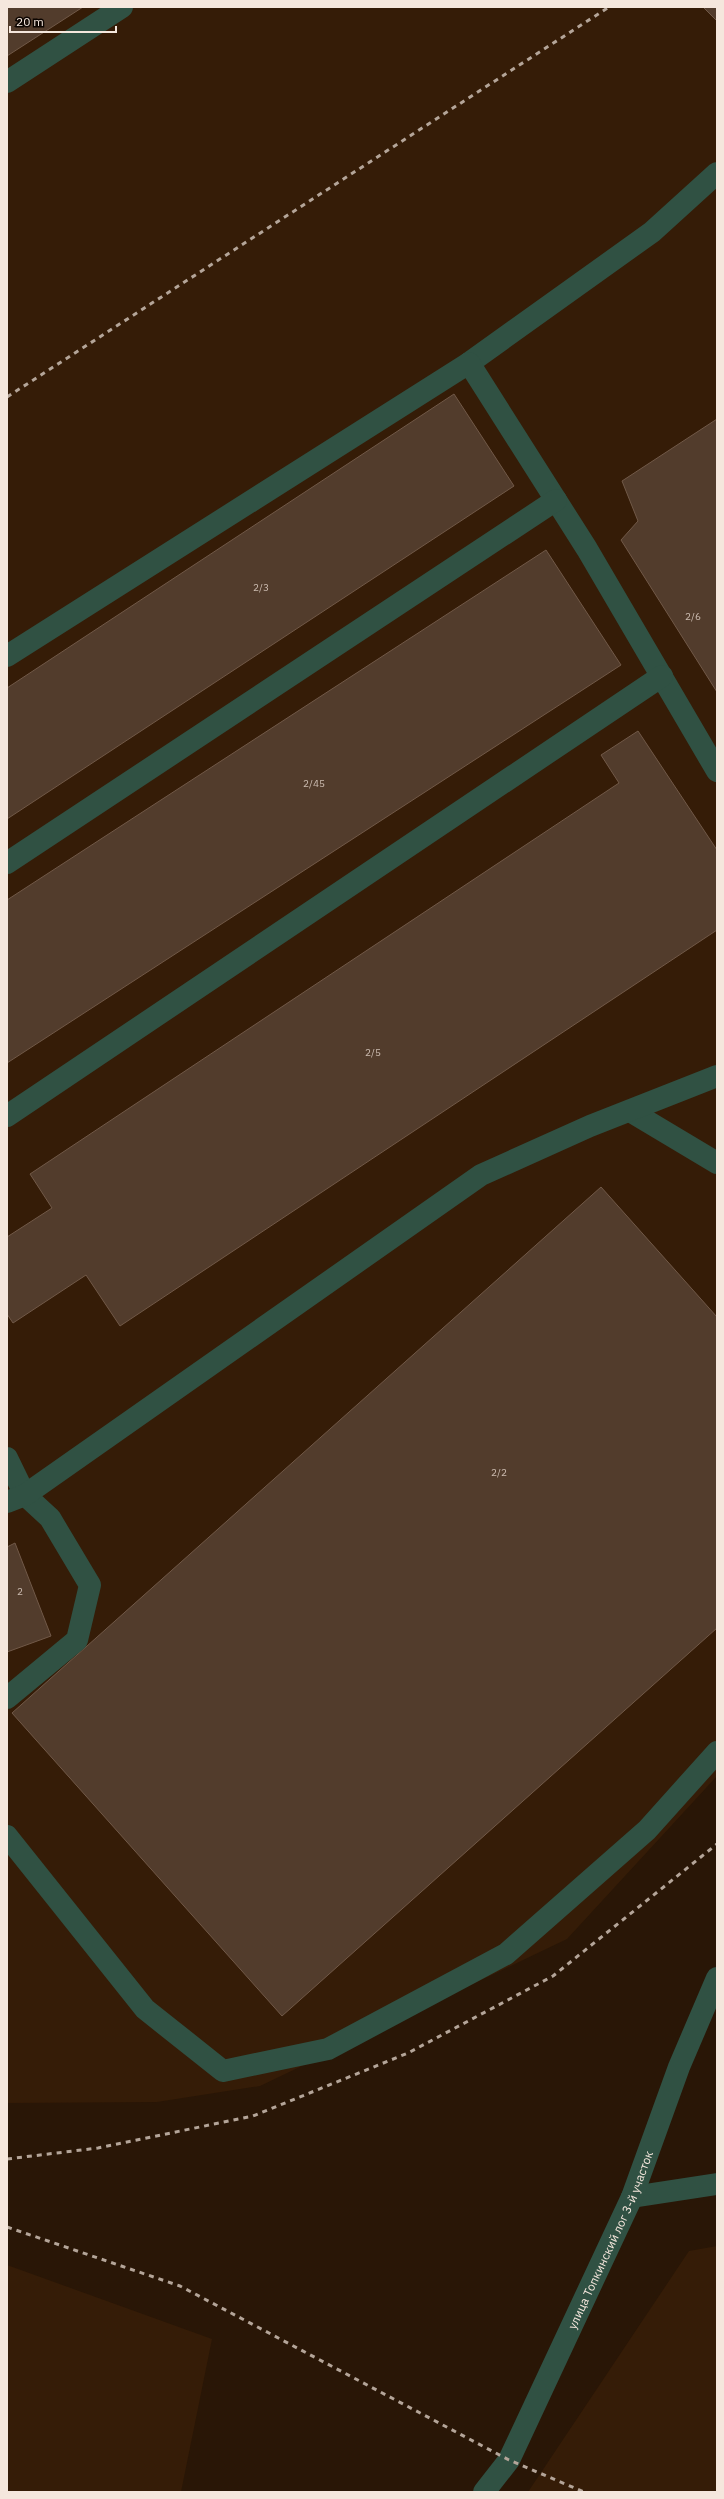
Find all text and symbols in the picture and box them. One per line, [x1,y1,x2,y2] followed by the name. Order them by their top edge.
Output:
[10,8,116,34] scale bar
[16,14,44,29] text: 20 m
[253,581,269,594] house number: 2/3
[685,610,701,623] house number: 2/6
[303,777,325,790] house number: 2/45
[365,1046,381,1059] house number: 2/5
[491,1466,507,1479] house number: 2/2
[17,1585,23,1598] house number: 2
[564,2148,656,2331] street label: улица Топкинский лог 3-й участок

